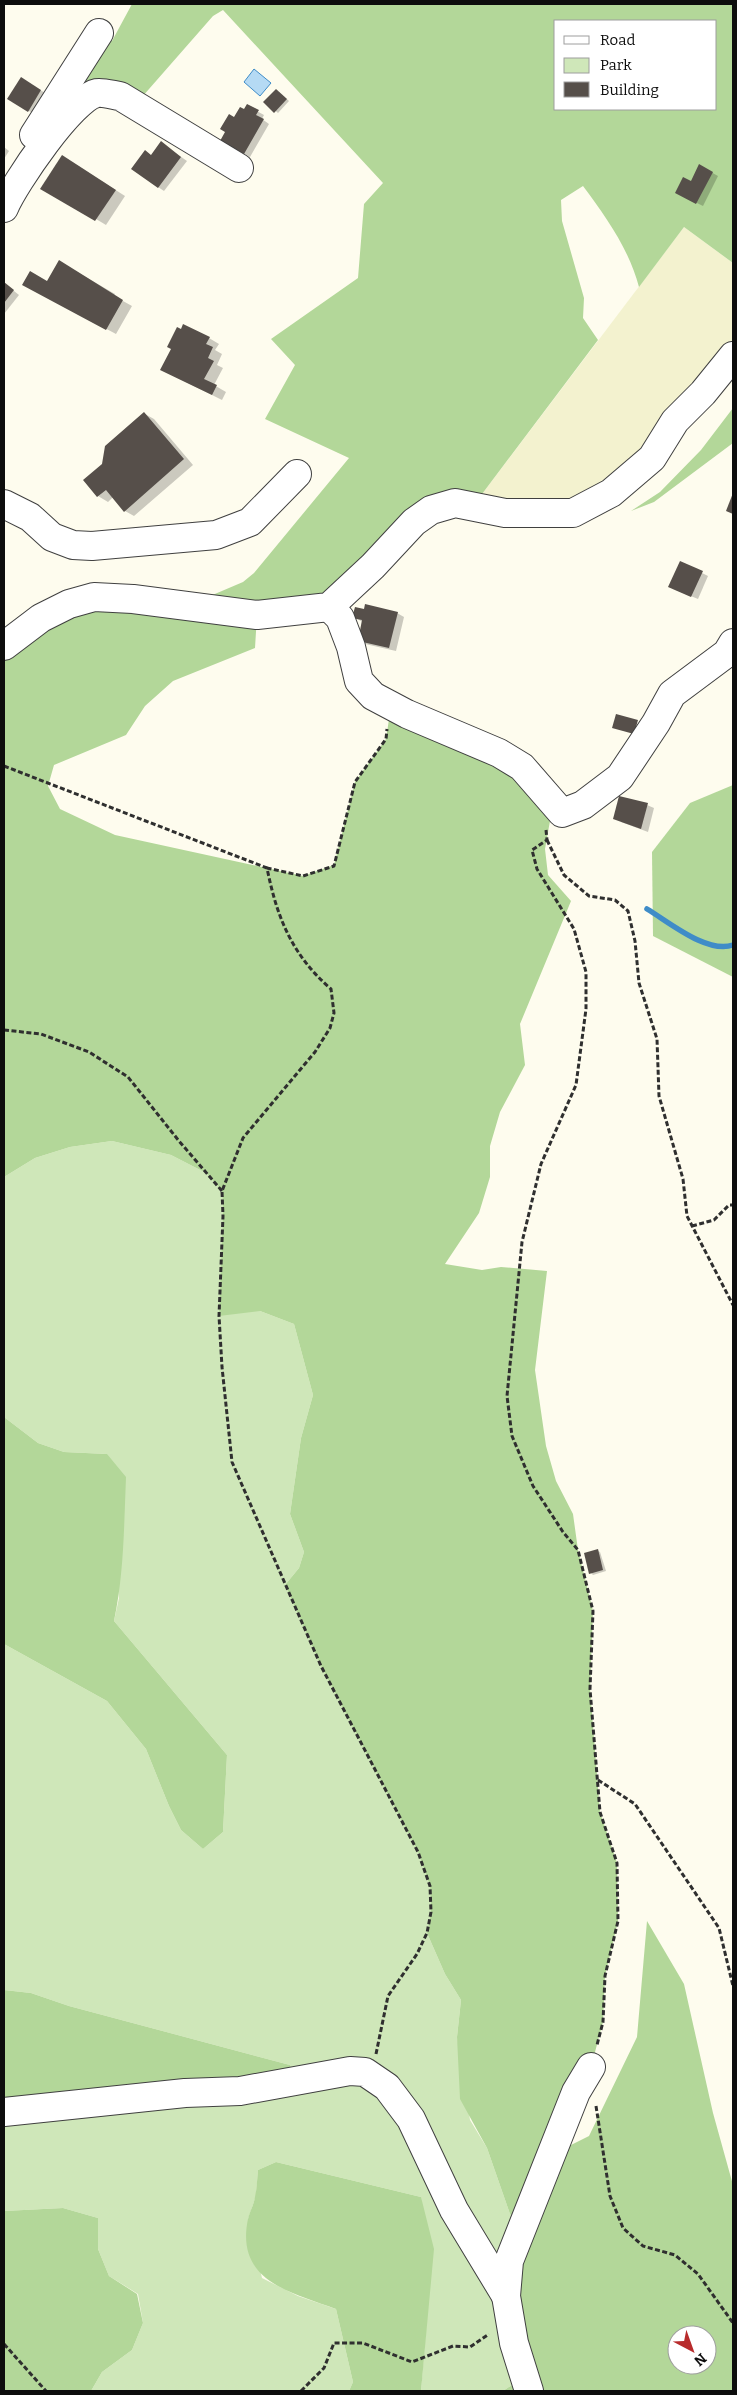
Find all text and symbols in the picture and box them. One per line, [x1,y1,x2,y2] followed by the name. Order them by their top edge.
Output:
[554,20,717,110] legend
[600,31,635,49] text: Road
[600,56,632,74] text: Park
[600,81,659,99] text: Building
[667,2325,717,2375] north arrow
[690,2349,710,2370] text: N

